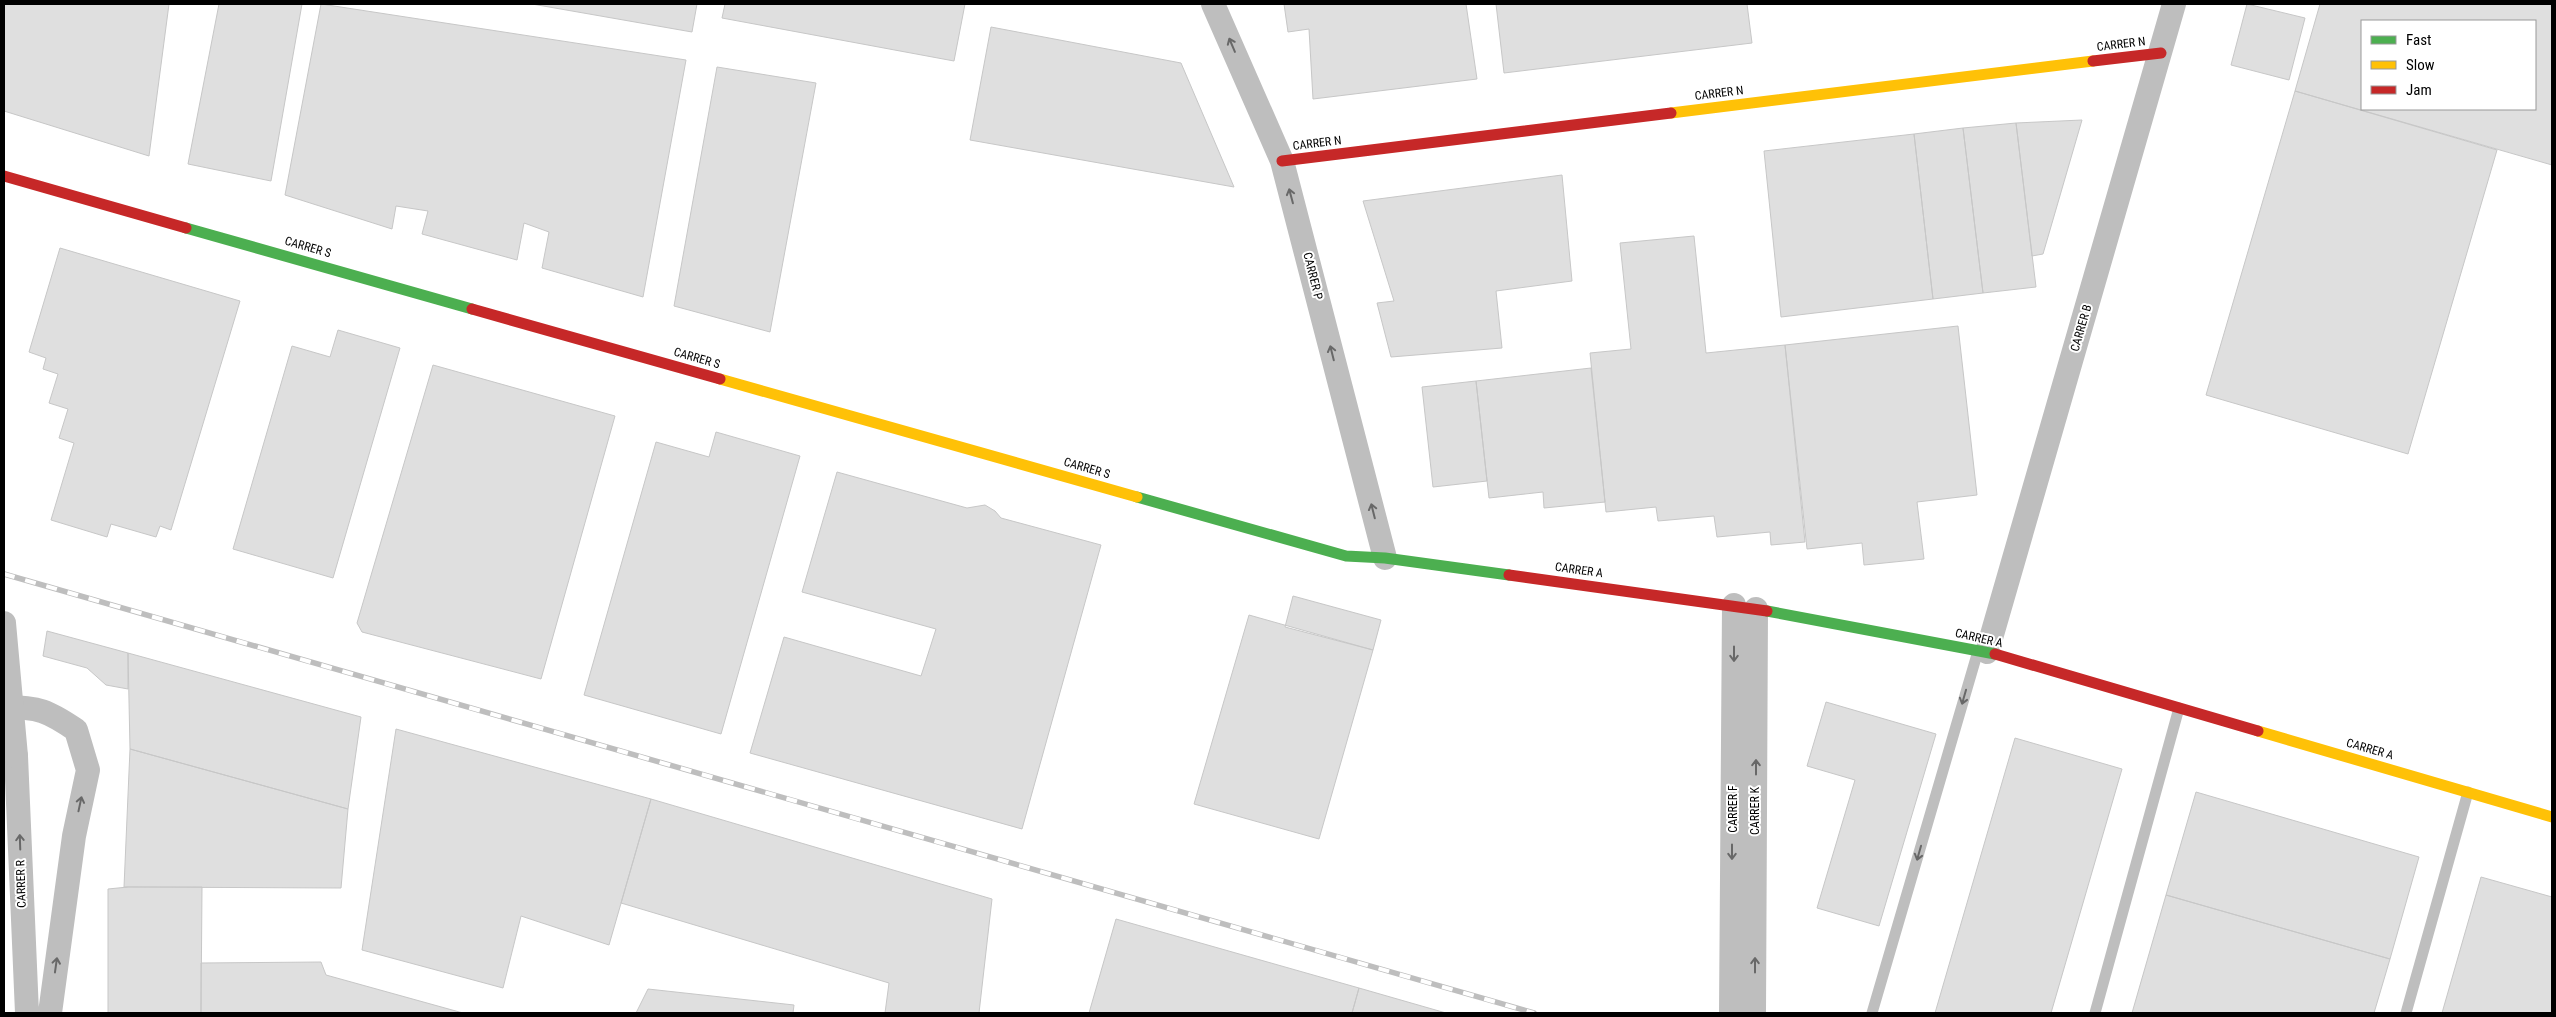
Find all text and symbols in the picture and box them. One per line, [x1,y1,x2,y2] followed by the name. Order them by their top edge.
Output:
[2361,20,2536,110] legend
[2406,31,2431,49] text: Fast
[2096,34,2146,54] street label: CARRER N
[1226,38,1236,53] one-way arrow
[2406,56,2435,74] text: Slow
[2406,81,2432,99] text: Jam
[1694,83,1744,103] street label: CARRER N
[1292,133,1342,153] street label: CARRER N
[1286,188,1296,204] one-way arrow
[283,234,333,260] street label: CARRER S
[1300,251,1326,301] street label: CARRER P
[2068,303,2094,353] street label: CARRER B
[672,345,722,371] street label: CARRER S
[1327,346,1337,362] one-way arrow
[1062,455,1112,481] street label: CARRER S
[1367,503,1377,519] one-way arrow
[1554,560,1604,580] street label: CARRER A
[1954,626,2004,650] street label: CARRER A
[1729,646,1739,662] one-way arrow
[1959,689,1969,705] one-way arrow
[2345,736,2395,762] street label: CARRER A
[1751,759,1761,776] one-way arrow
[1726,785,1740,833] street label: CARRER F
[1748,786,1762,835] street label: CARRER K
[76,797,86,813] one-way arrow
[15,834,24,850] one-way arrow
[1727,843,1737,859] one-way arrow
[1913,845,1923,861] one-way arrow
[13,859,29,908] street label: CARRER R
[51,957,61,973] one-way arrow
[1750,957,1760,973] one-way arrow

